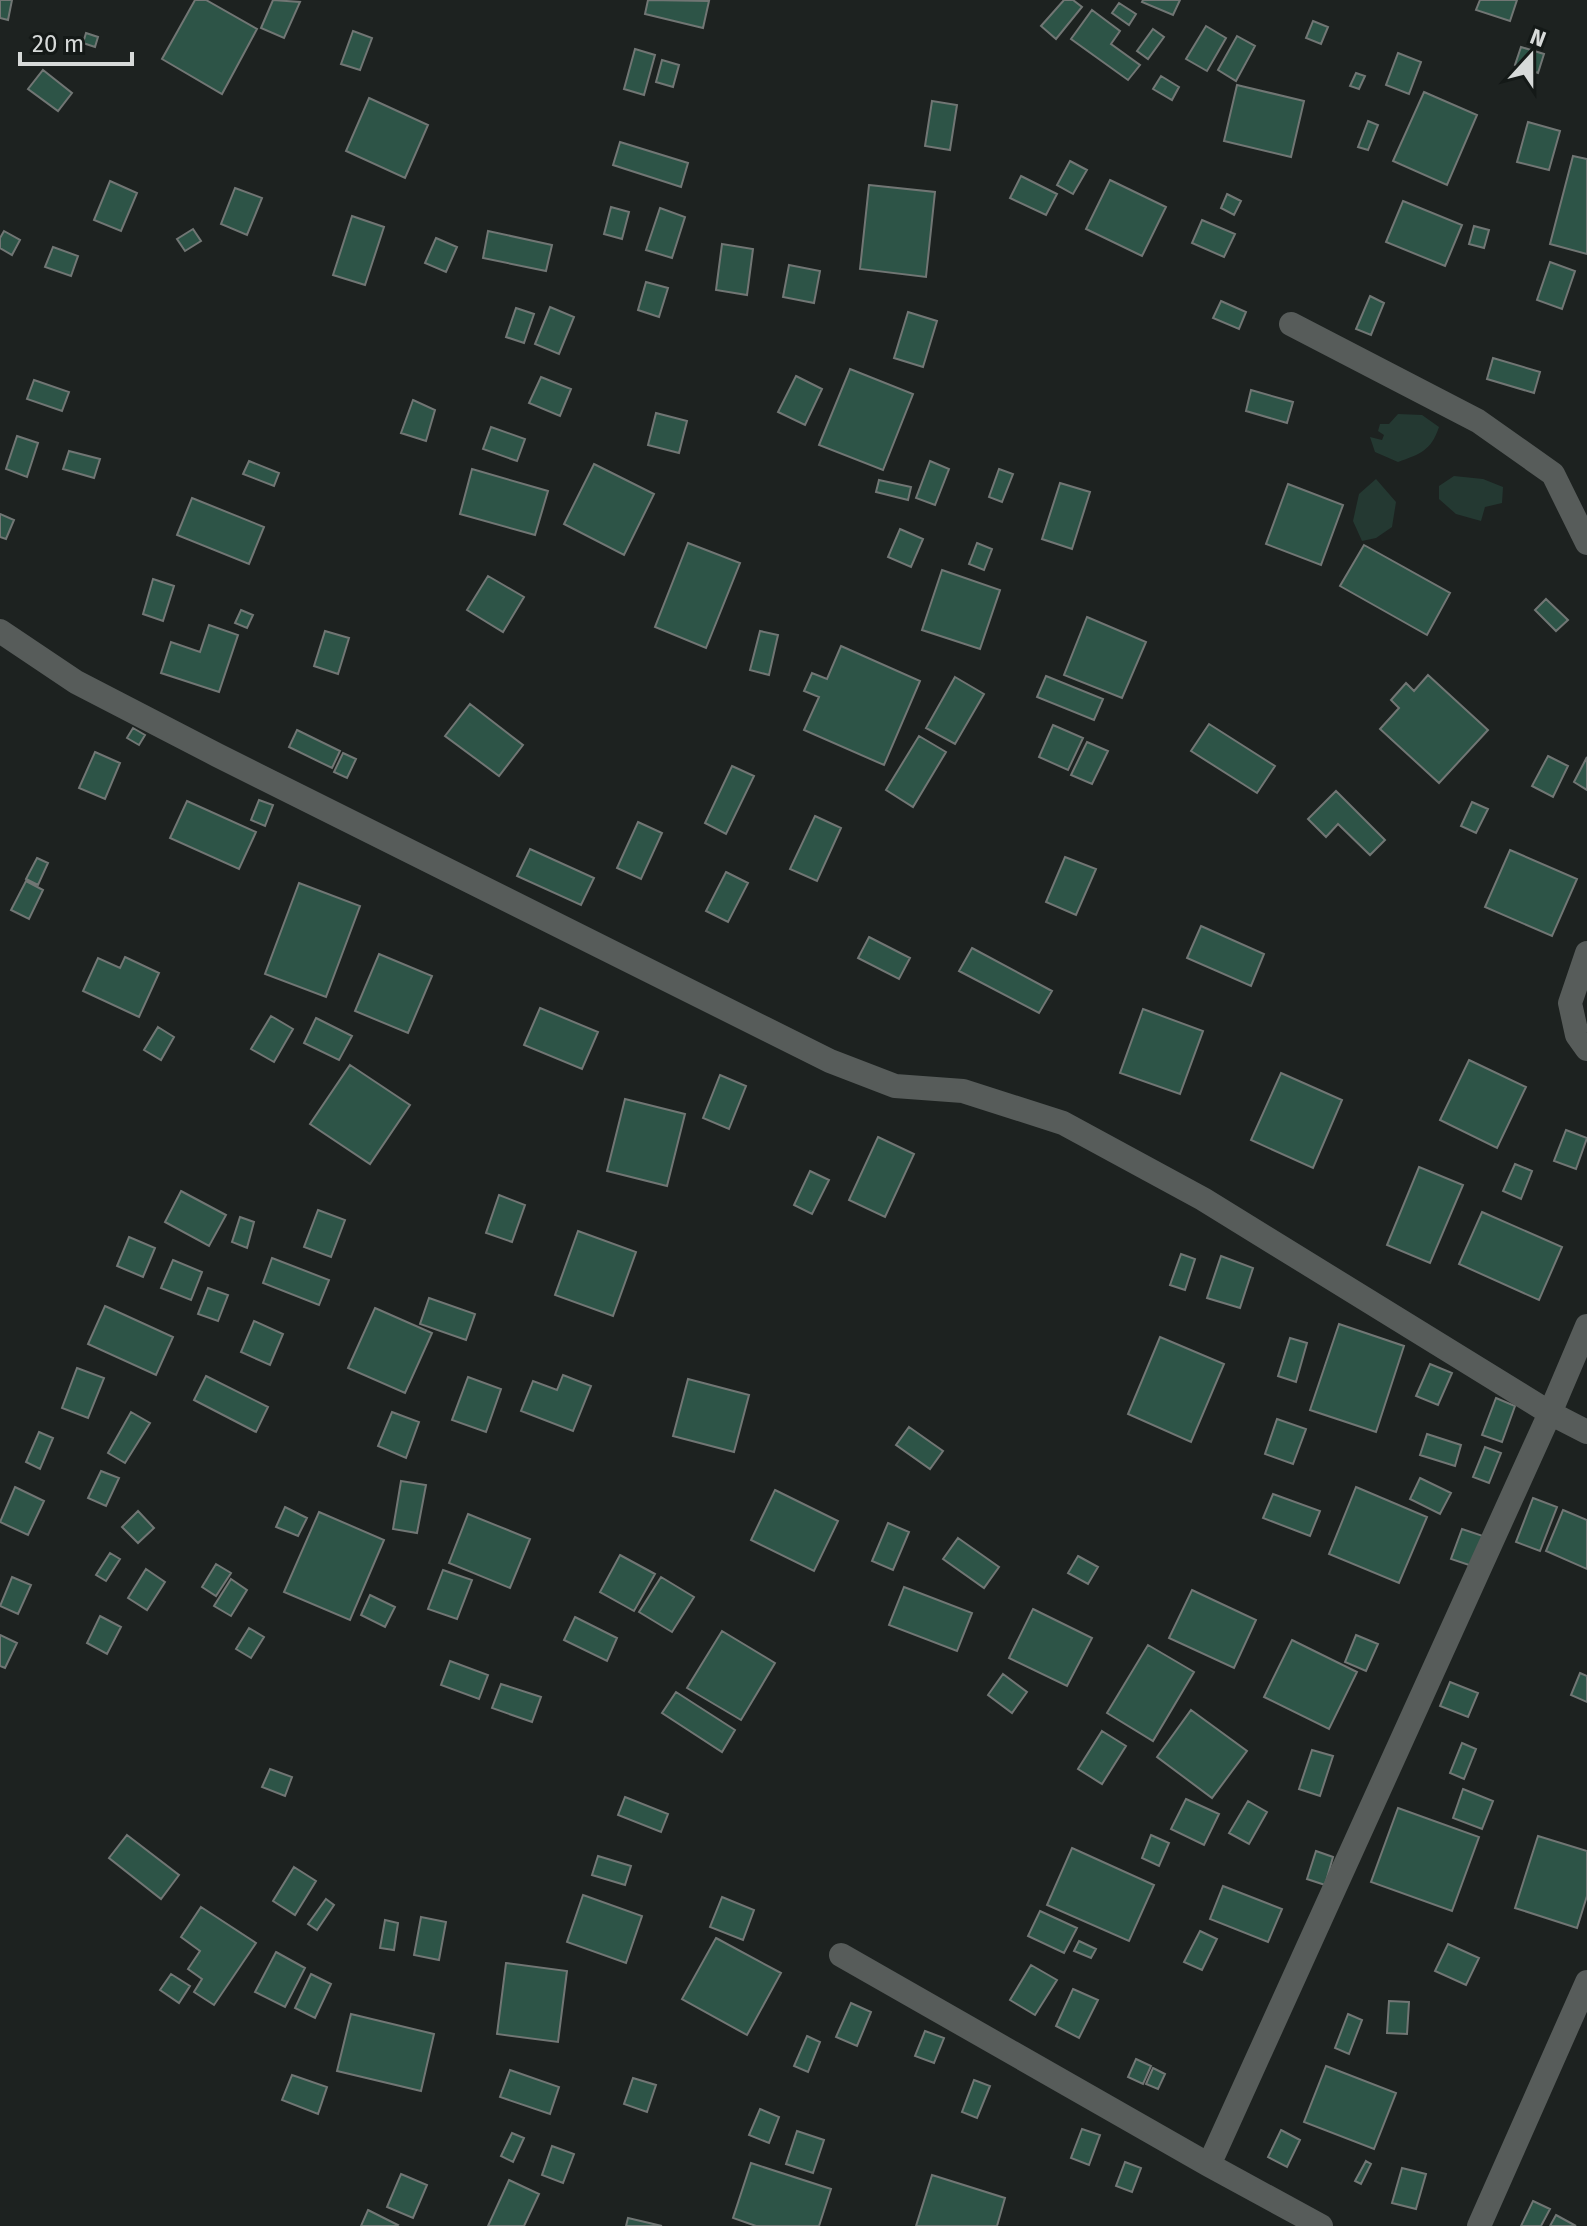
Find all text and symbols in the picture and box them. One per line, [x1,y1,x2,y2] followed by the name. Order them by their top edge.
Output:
[20,16,132,66] scale bar
[1491,16,1571,96] north arrow
[1526,23,1550,53] text: N
[32,30,84,58] text: 20 m

